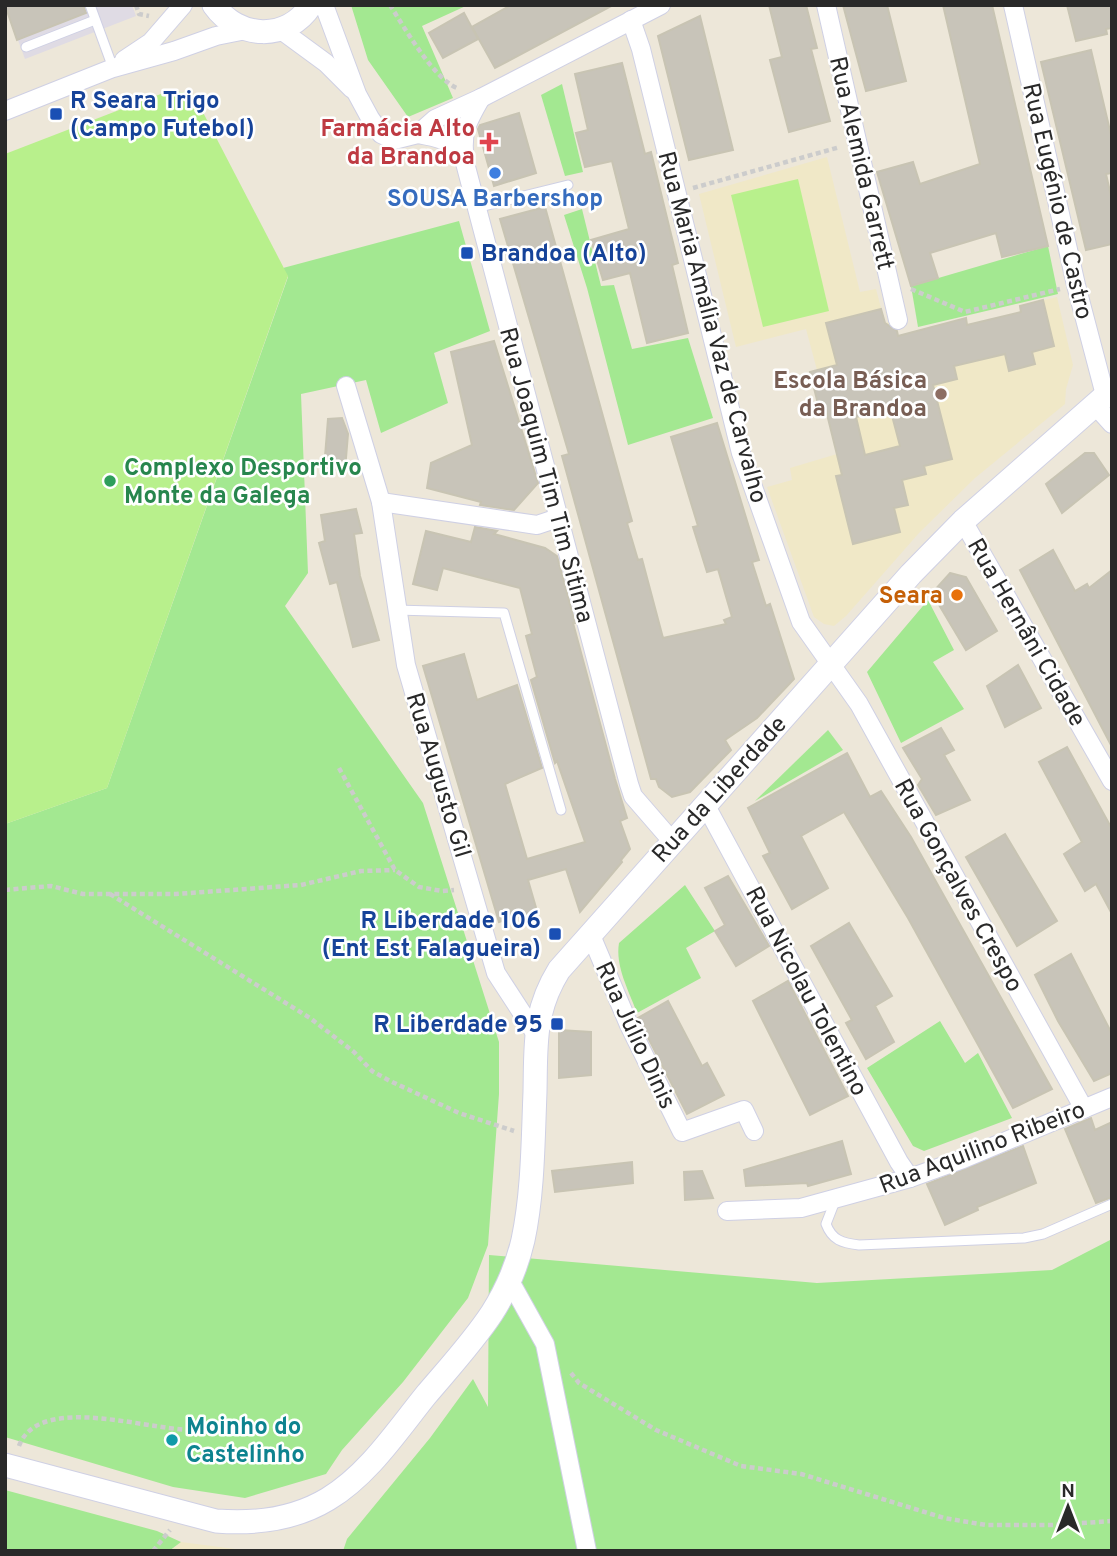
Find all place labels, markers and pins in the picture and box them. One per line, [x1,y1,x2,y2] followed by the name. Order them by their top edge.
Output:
[70,87,255,145] place label: R Seara Trigo (Campo Futebol)
[48,106,64,122] marker: R Seara Trigo (Campo Futebol)
[320,115,475,173] place label: Farmácia Alto da Brandoa
[481,134,497,150] marker: Farmácia Alto da Brandoa
[487,165,503,181] marker: SOUSA Barbershop
[387,185,603,215] place label: SOUSA Barbershop
[481,240,647,270] place label: Brandoa (Alto)
[459,245,475,261] marker: Brandoa (Alto)
[773,367,927,425] place label: Escola Básica da Brandoa
[933,386,949,402] marker: Escola Básica da Brandoa
[124,454,362,512] place label: Complexo Desportivo Monte da Galega
[102,473,118,489] marker: Complexo Desportivo Monte da Galega
[879,582,943,612] place label: Seara
[949,587,965,603] marker: Seara
[322,907,541,965] place label: R Liberdade 106 (Ent Est Falagueira)
[547,926,563,942] marker: R Liberdade 106 (Ent Est Falagueira)
[373,1011,543,1041] place label: R Liberdade 95
[549,1016,565,1032] marker: R Liberdade 95
[186,1413,305,1471] place label: Moinho do Castelinho
[164,1432,180,1448] marker: Moinho do Castelinho

